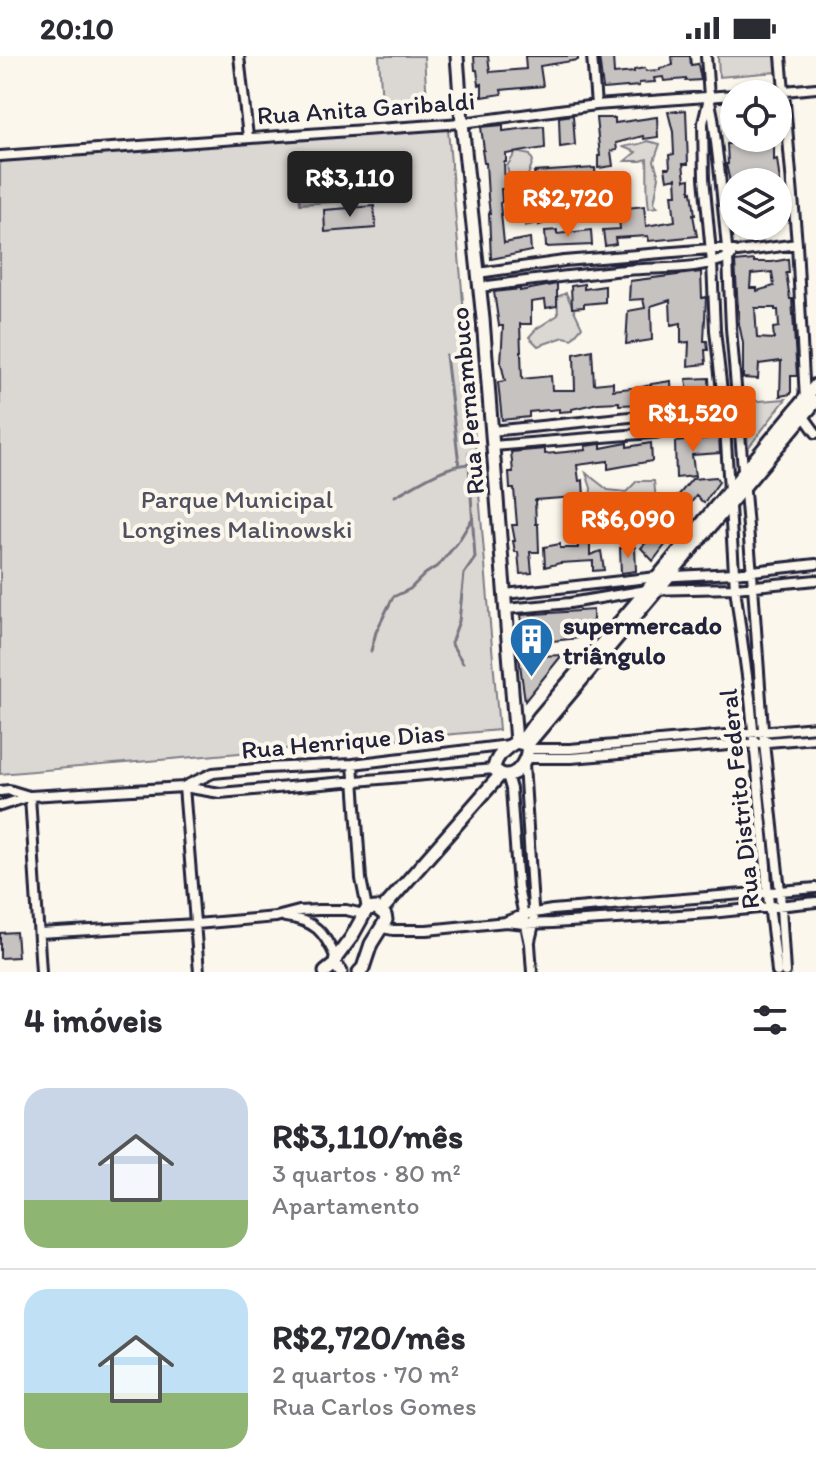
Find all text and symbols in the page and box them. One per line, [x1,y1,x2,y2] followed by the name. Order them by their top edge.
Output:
[40,10,114,47] text: 20:10
[720,80,792,240] map controls
[720,80,792,152] button: locate
[256,84,476,132] street label: Rua Anita Garibaldi
[276,151,424,219] pin: R$3,110
[305,161,395,193] text: R$3,110
[720,168,792,240] button: layers
[494,171,642,239] pin: R$2,720
[522,181,614,213] text: R$2,720
[443,306,491,496] street label: Rua Pernambuco
[619,386,767,454] pin: R$1,520
[648,396,738,428] text: R$1,520
[121,483,353,545] park label: Parque Municipal Longines Malinowski
[554,492,702,560] pin: R$6,090
[581,502,675,534] text: R$6,090
[563,609,722,671] place label: supermercado triângulo
[508,616,556,679] building icon: supermercado triângulo
[712,687,766,911] street label: Rua Distrito Federal
[240,716,446,766] street label: Rua Henrique Dias
[748,998,792,1042] icon: filters
[24,1000,163,1041] text: 4 imóveis
[272,1116,463,1157] text: R$3,110/mês
[88,1120,184,1216] icon: home
[272,1157,461,1189] text: 3 quartos · 80 m²
[272,1189,420,1221] text: Apartamento
[272,1317,466,1358] text: R$2,720/mês
[88,1321,184,1417] icon: home
[272,1358,459,1390] text: 2 quartos · 70 m²
[272,1390,477,1422] text: Rua Carlos Gomes

